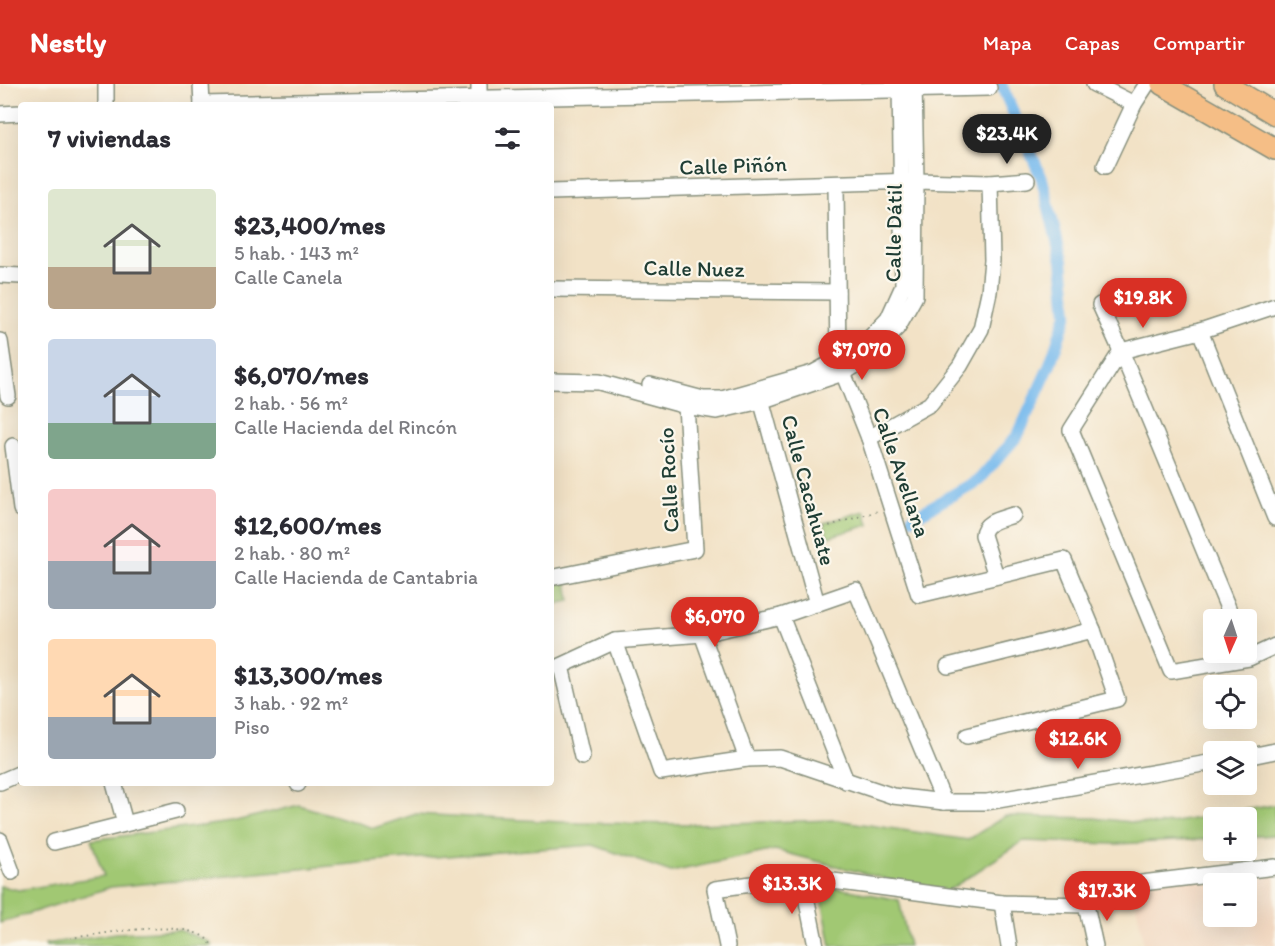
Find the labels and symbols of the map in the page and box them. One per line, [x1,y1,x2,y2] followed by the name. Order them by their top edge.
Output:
[958,114,1056,165] pin: $23.4K
[679,150,788,181] street label: Calle Piñón
[879,183,908,283] street label: Calle Dátil
[643,254,745,283] street label: Calle Nuez
[1094,278,1192,329] pin: $19.8K
[813,330,911,381] pin: $7,070
[867,404,936,541] street label: Calle Avellana
[775,412,842,568] street label: Calle Cacahuate
[652,427,685,533] street label: Calle Rocío
[666,597,764,648] pin: $6,070
[1203,609,1257,663] north arrow
[1029,719,1127,770] pin: $12.6K
[743,864,841,915] pin: $13.3K
[1058,871,1156,922] pin: $17.3K

